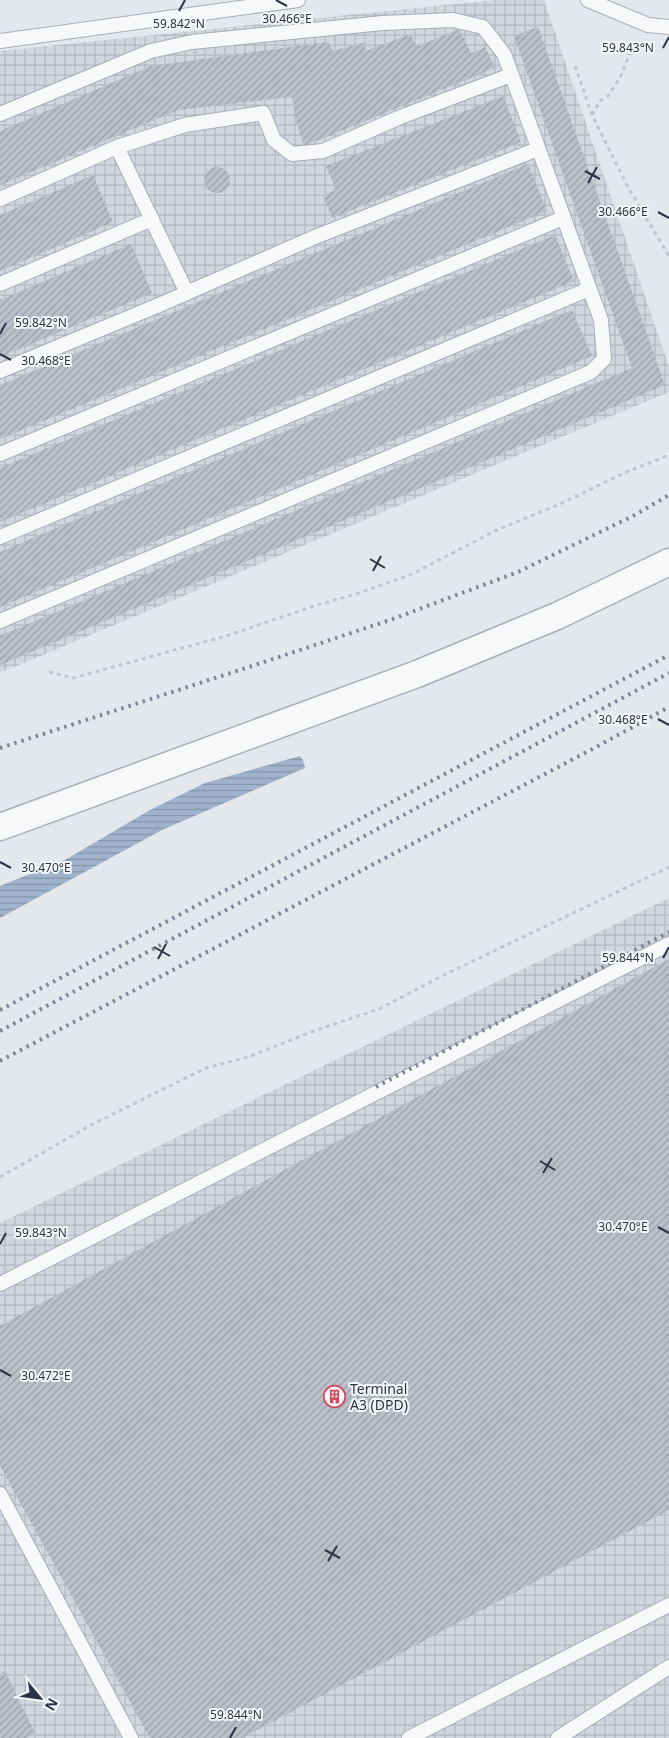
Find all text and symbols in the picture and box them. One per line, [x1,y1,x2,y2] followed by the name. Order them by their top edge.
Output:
[262,10,312,27] text: 30.466°E
[153,15,205,32] text: 59.842°N
[602,39,654,56] text: 59.843°N
[598,203,648,220] text: 30.466°E
[15,314,67,331] text: 59.842°N
[21,352,71,369] text: 30.468°E
[598,711,648,728] text: 30.468°E
[21,859,71,876] text: 30.470°E
[602,949,654,966] text: 59.844°N
[598,1218,648,1235] text: 30.470°E
[15,1224,67,1241] text: 59.843°N
[21,1367,71,1384] text: 30.472°E
[350,1379,408,1414] place label: Terminal A3 (DPD)
[322,1384,346,1408] building icon: Terminal A3 (DPD)
[15,1673,65,1723] north arrow
[41,1695,63,1714] text: N
[210,1706,262,1723] text: 59.844°N

